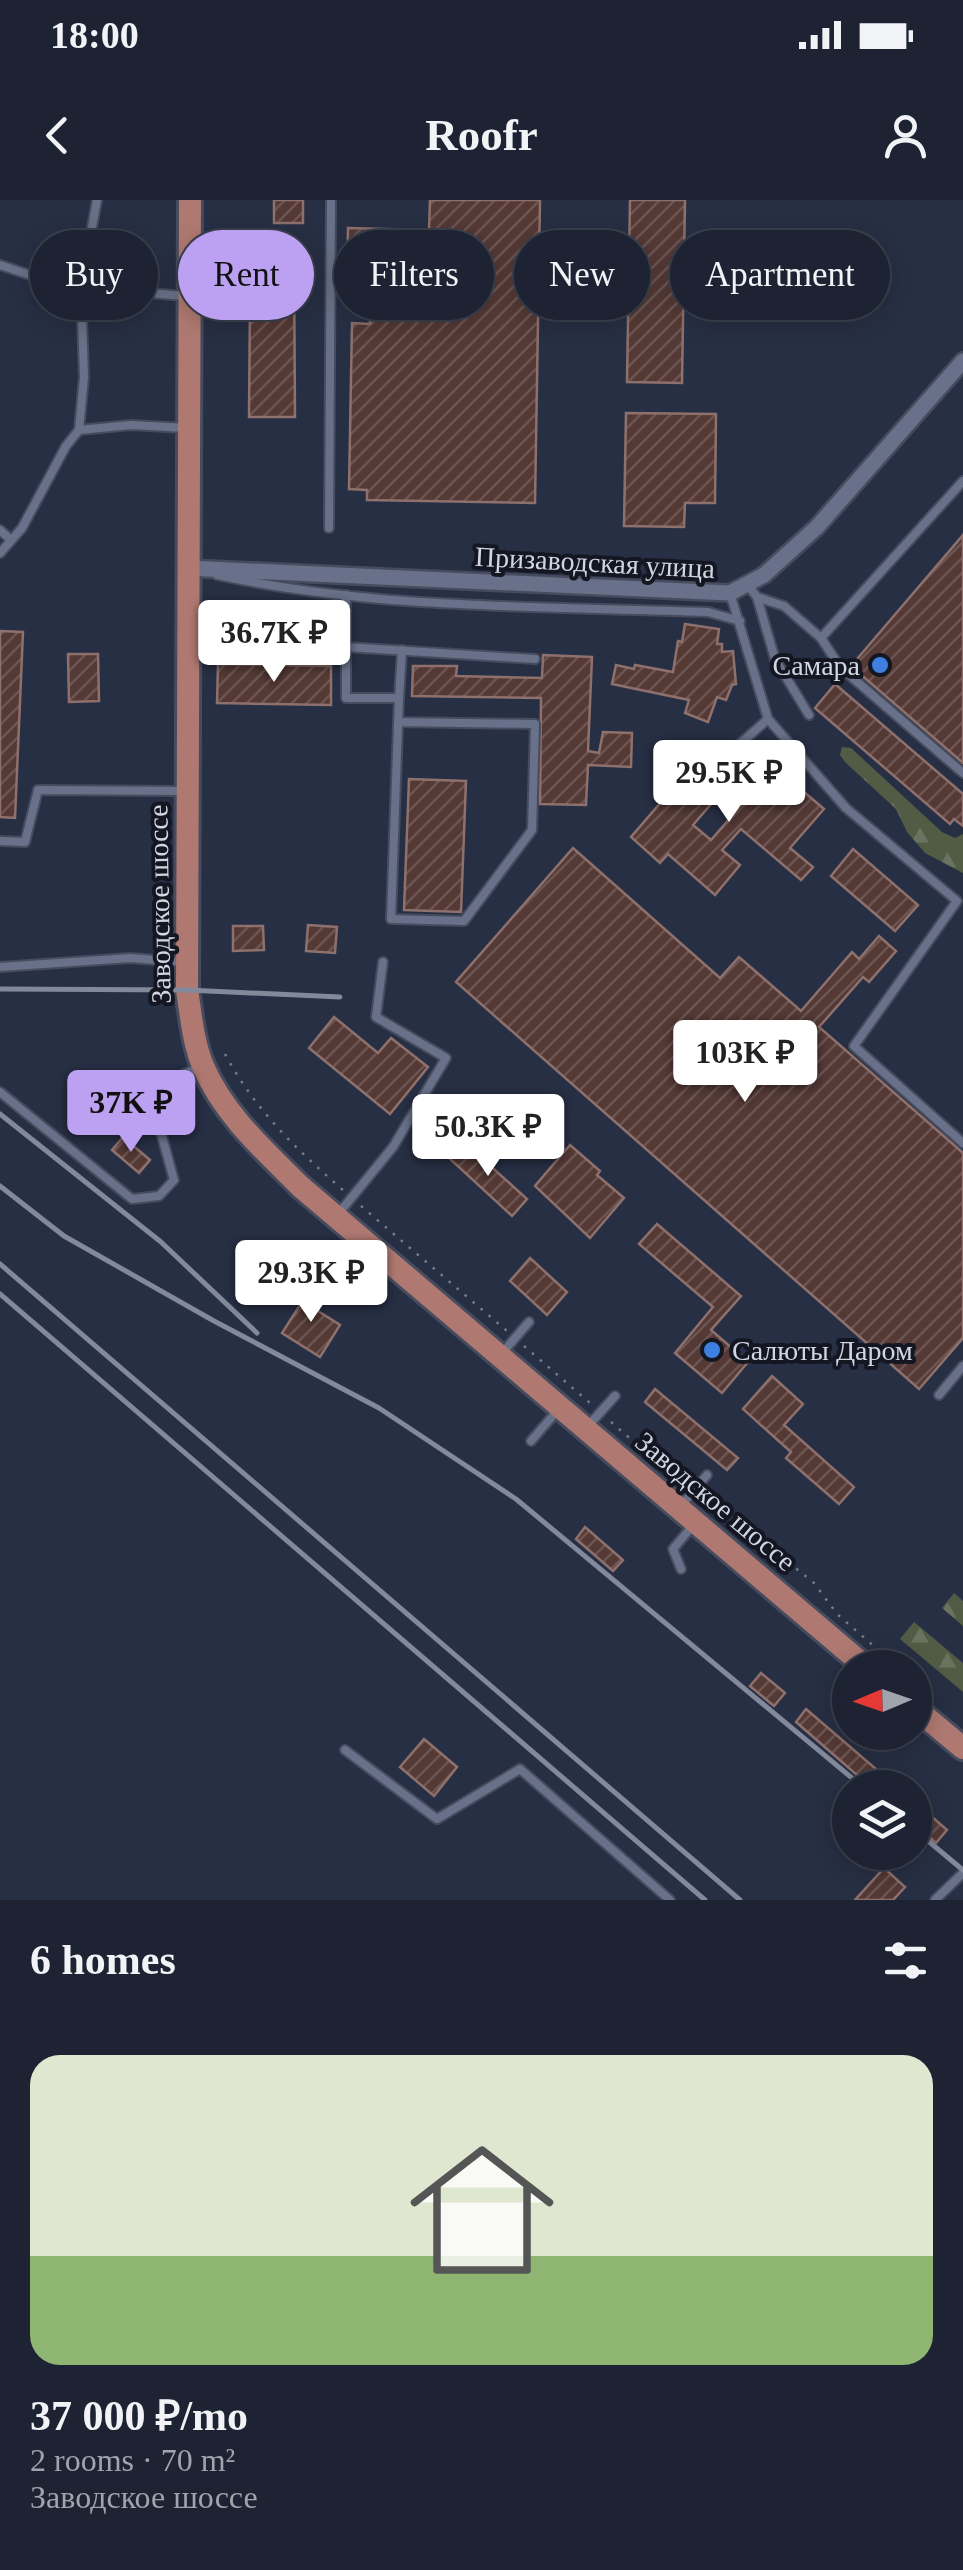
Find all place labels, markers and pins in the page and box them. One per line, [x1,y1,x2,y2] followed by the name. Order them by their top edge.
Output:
[182,600,366,685] pin: 36.7K ₽
[773,650,861,681] place label: Самара
[869,654,891,676] marker: Самара
[637,740,821,825] pin: 29.5K ₽
[664,1020,826,1105] pin: 103K ₽
[61,1070,201,1155] pin: 37K ₽
[396,1094,580,1179] pin: 50.3K ₽
[219,1240,403,1325] pin: 29.3K ₽
[732,1335,913,1366] place label: Салюты Даром
[701,1339,723,1361] marker: Салюты Даром

